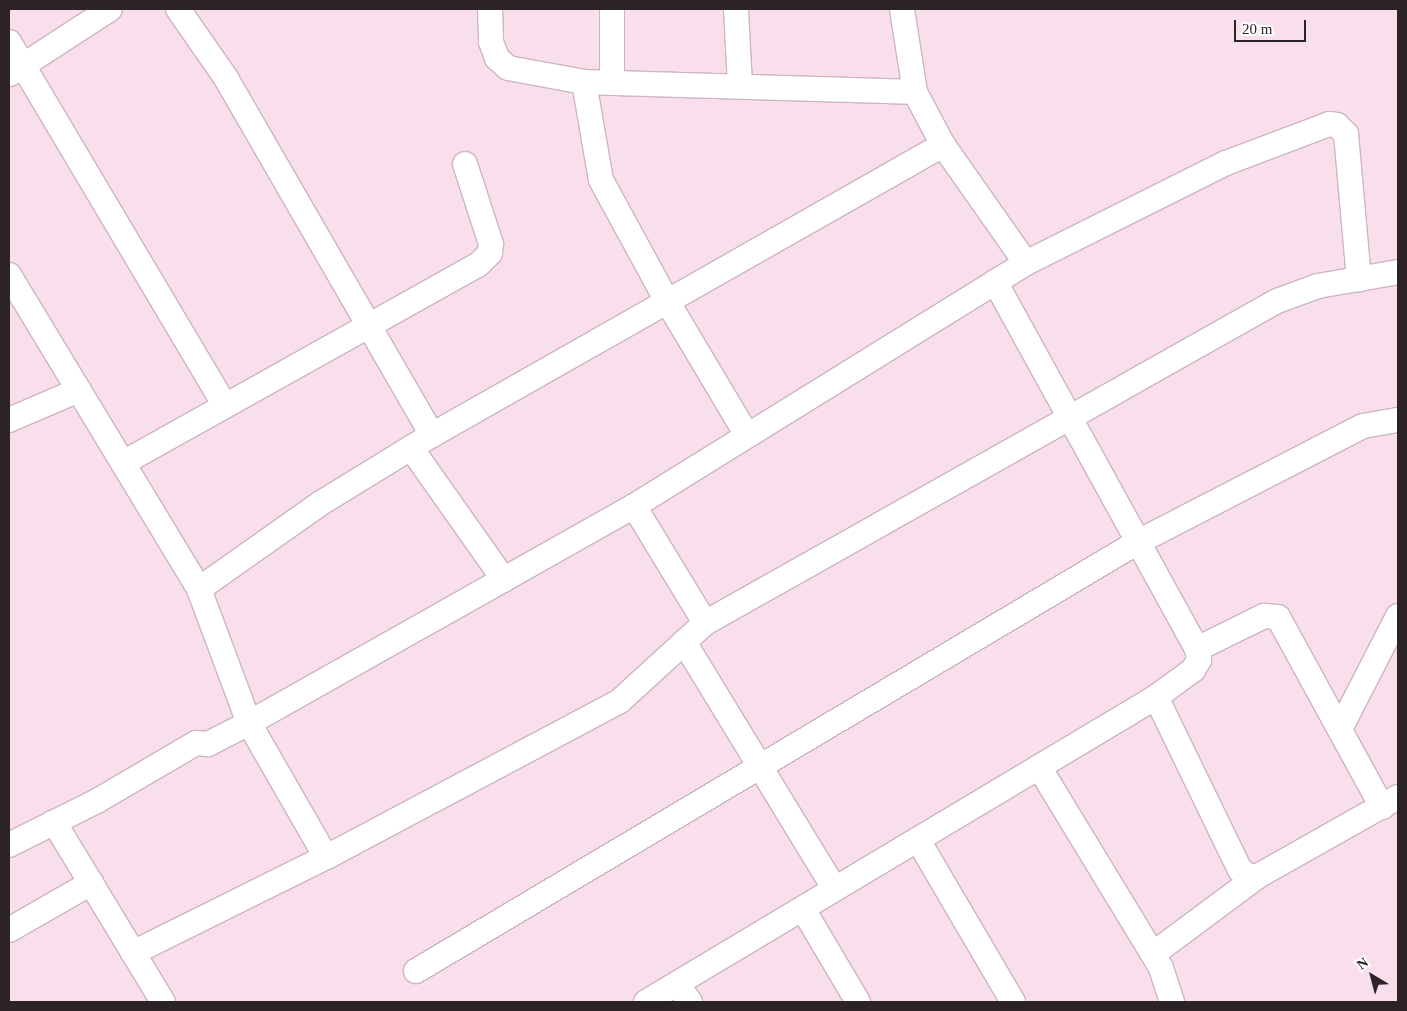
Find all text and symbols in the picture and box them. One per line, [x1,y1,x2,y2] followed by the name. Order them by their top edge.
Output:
[1237,10,1310,42] scale bar
[1242,21,1272,37] text: 20 m
[1347,951,1397,1001] north arrow
[1354,955,1371,973] text: N

